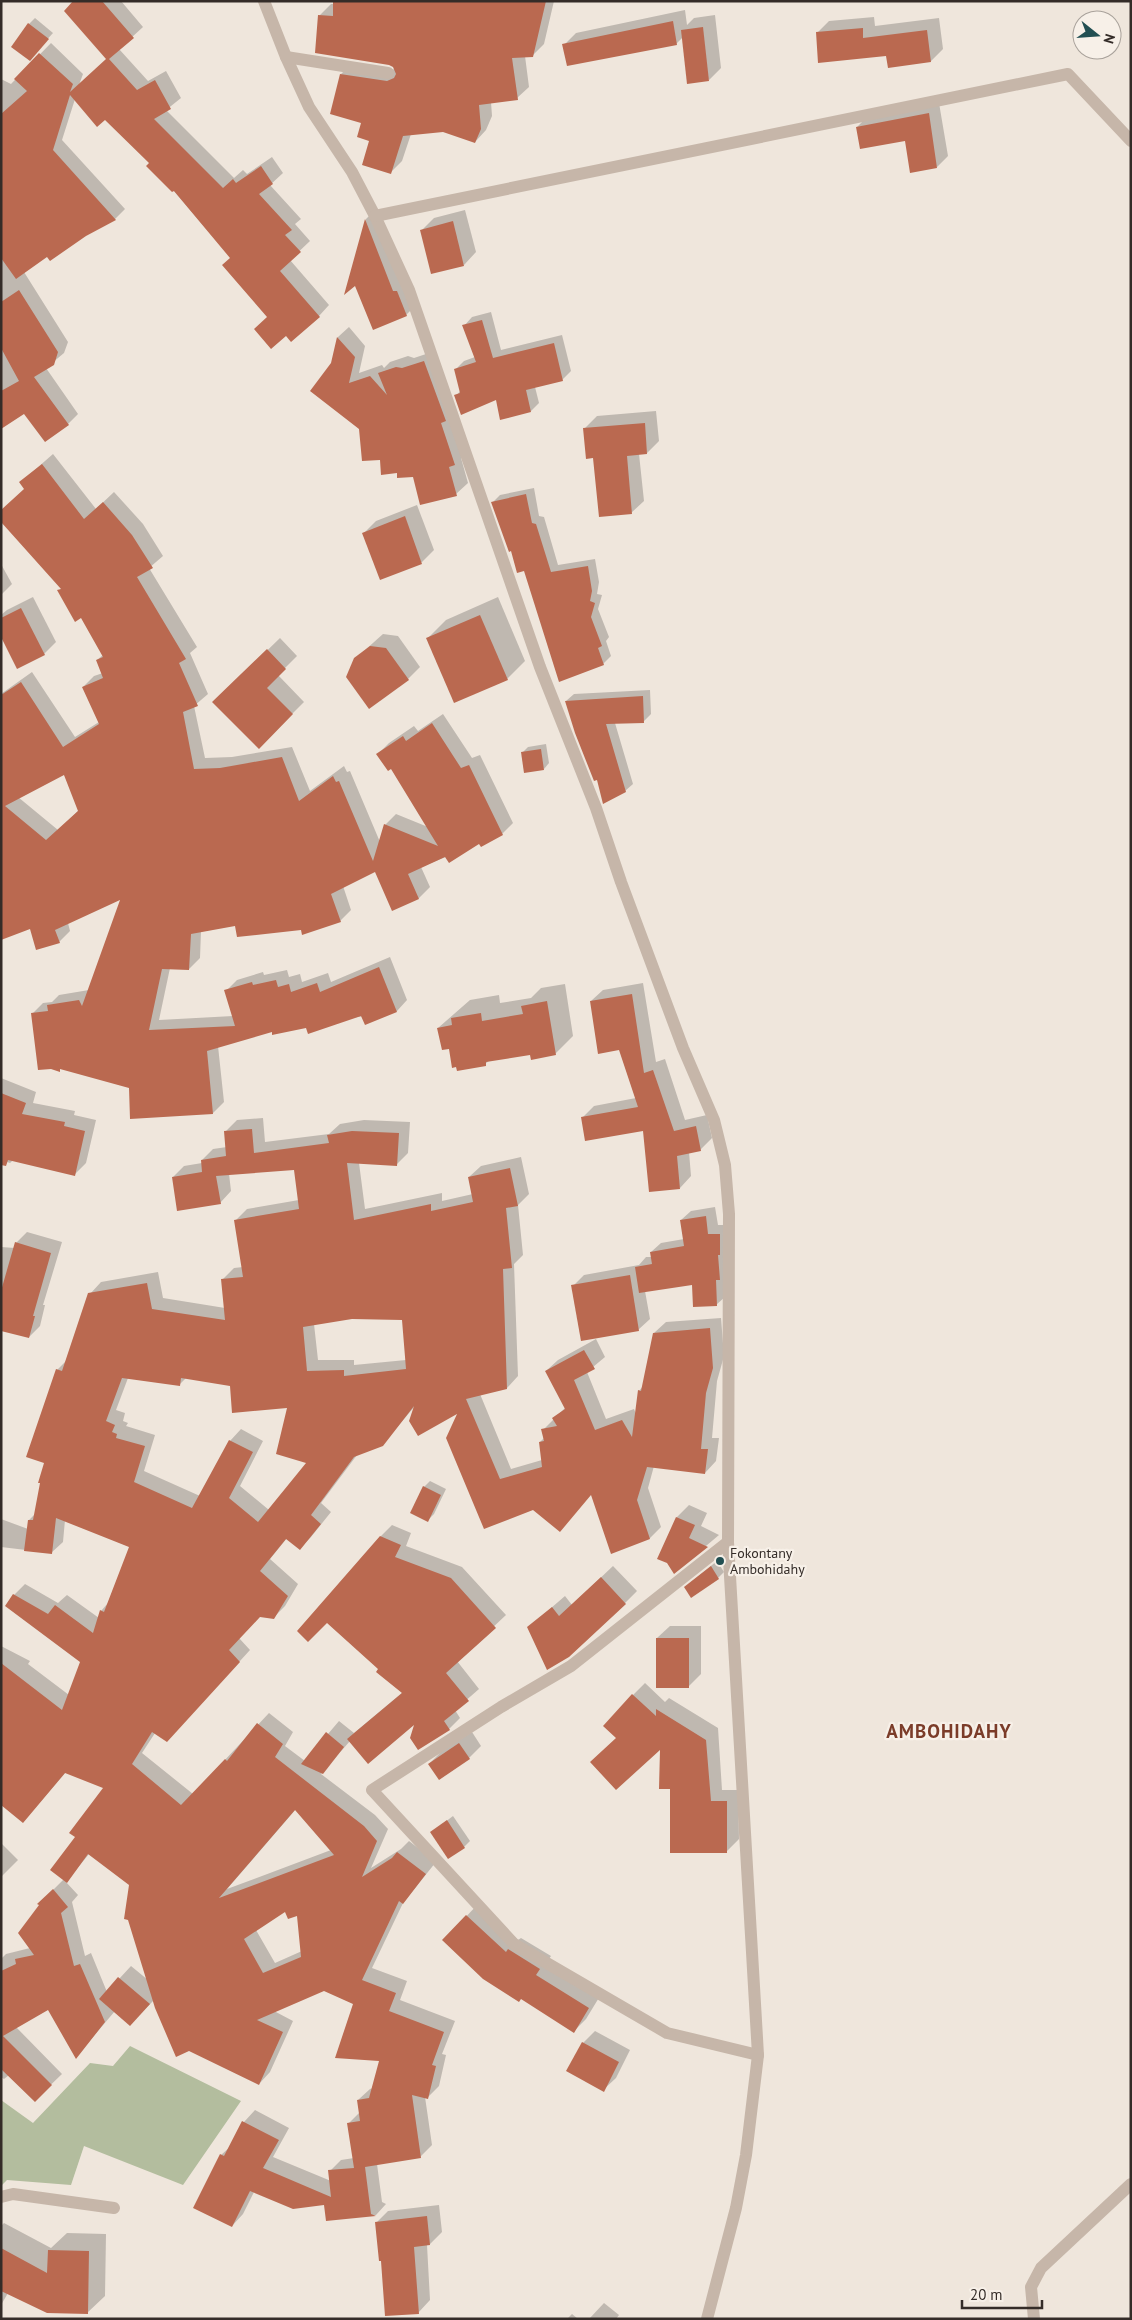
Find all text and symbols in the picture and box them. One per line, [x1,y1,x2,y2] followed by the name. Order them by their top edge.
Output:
[1072,10,1122,60] north arrow
[1099,32,1119,46] text: N
[730,1544,805,1578] place label: Fokontany Ambohidahy
[714,1555,726,1567] marker: Fokontany Ambohidahy
[886,1719,1012,1743] district label: AMBOHIDAHY
[962,2278,1042,2310] scale bar
[970,2285,1003,2304] text: 20 m

